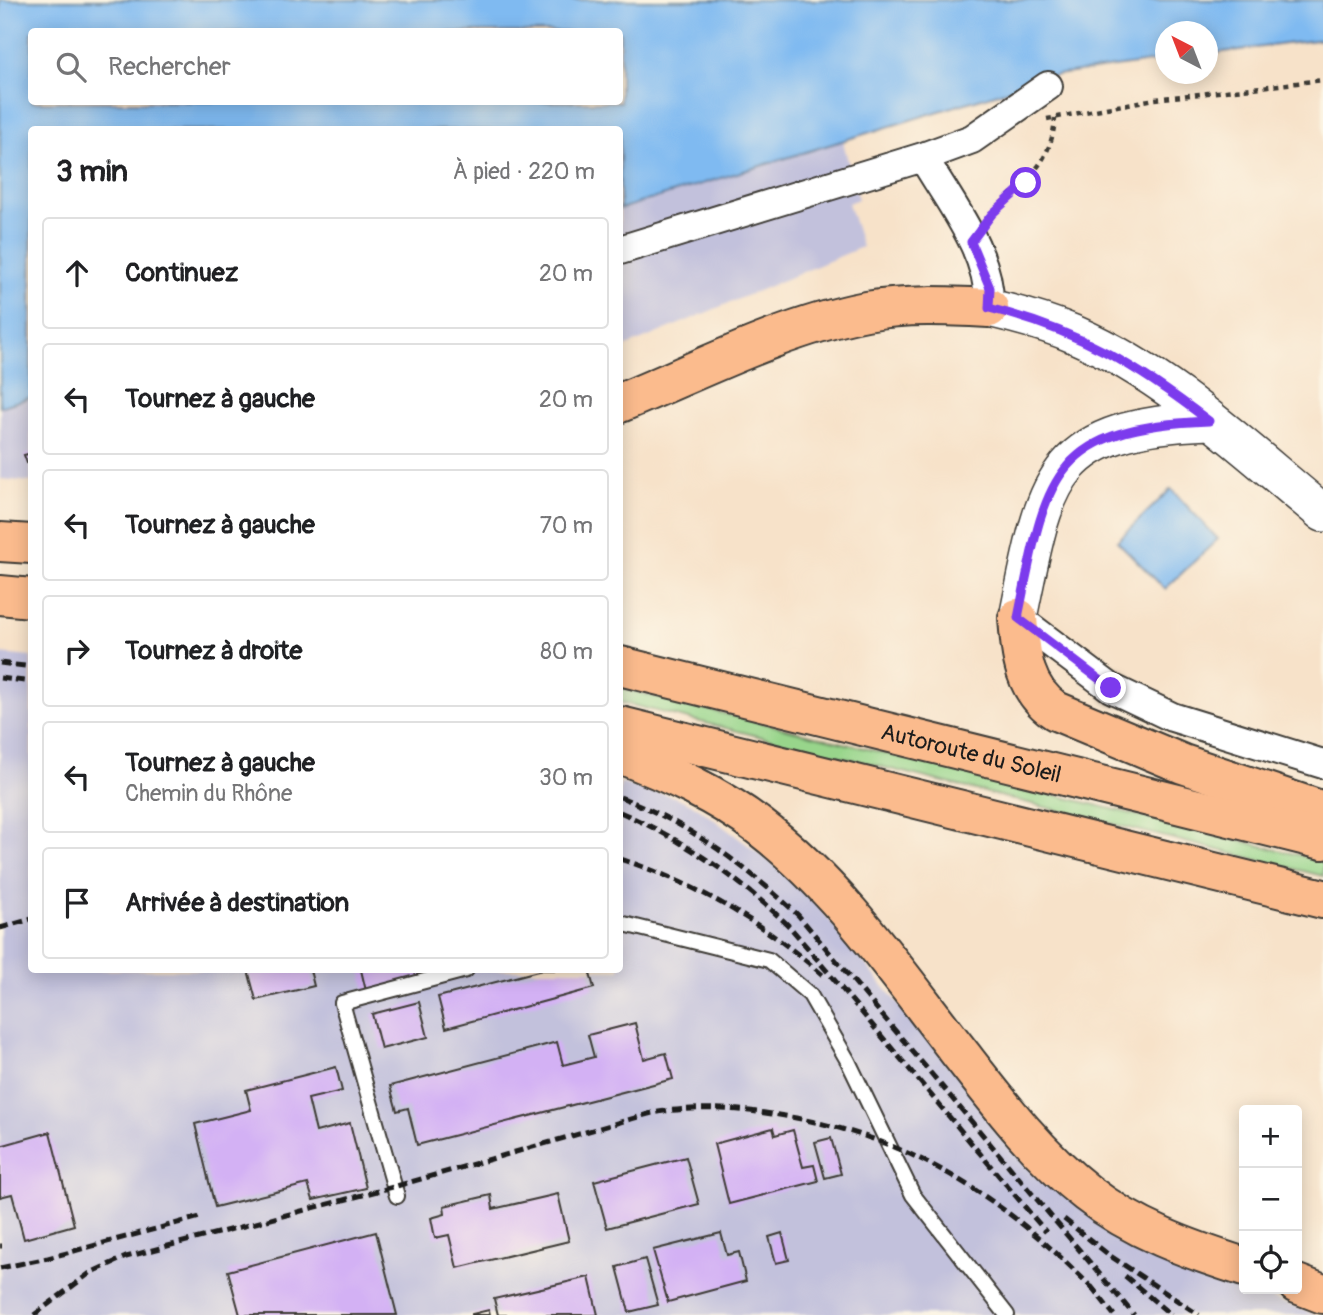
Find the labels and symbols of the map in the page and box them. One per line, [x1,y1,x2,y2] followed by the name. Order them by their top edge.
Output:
[1155,21,1218,84] north arrow
[1010,167,1041,198] route start
[1095,672,1126,703] route end
[878,717,1064,790] street label: Autoroute du Soleil

